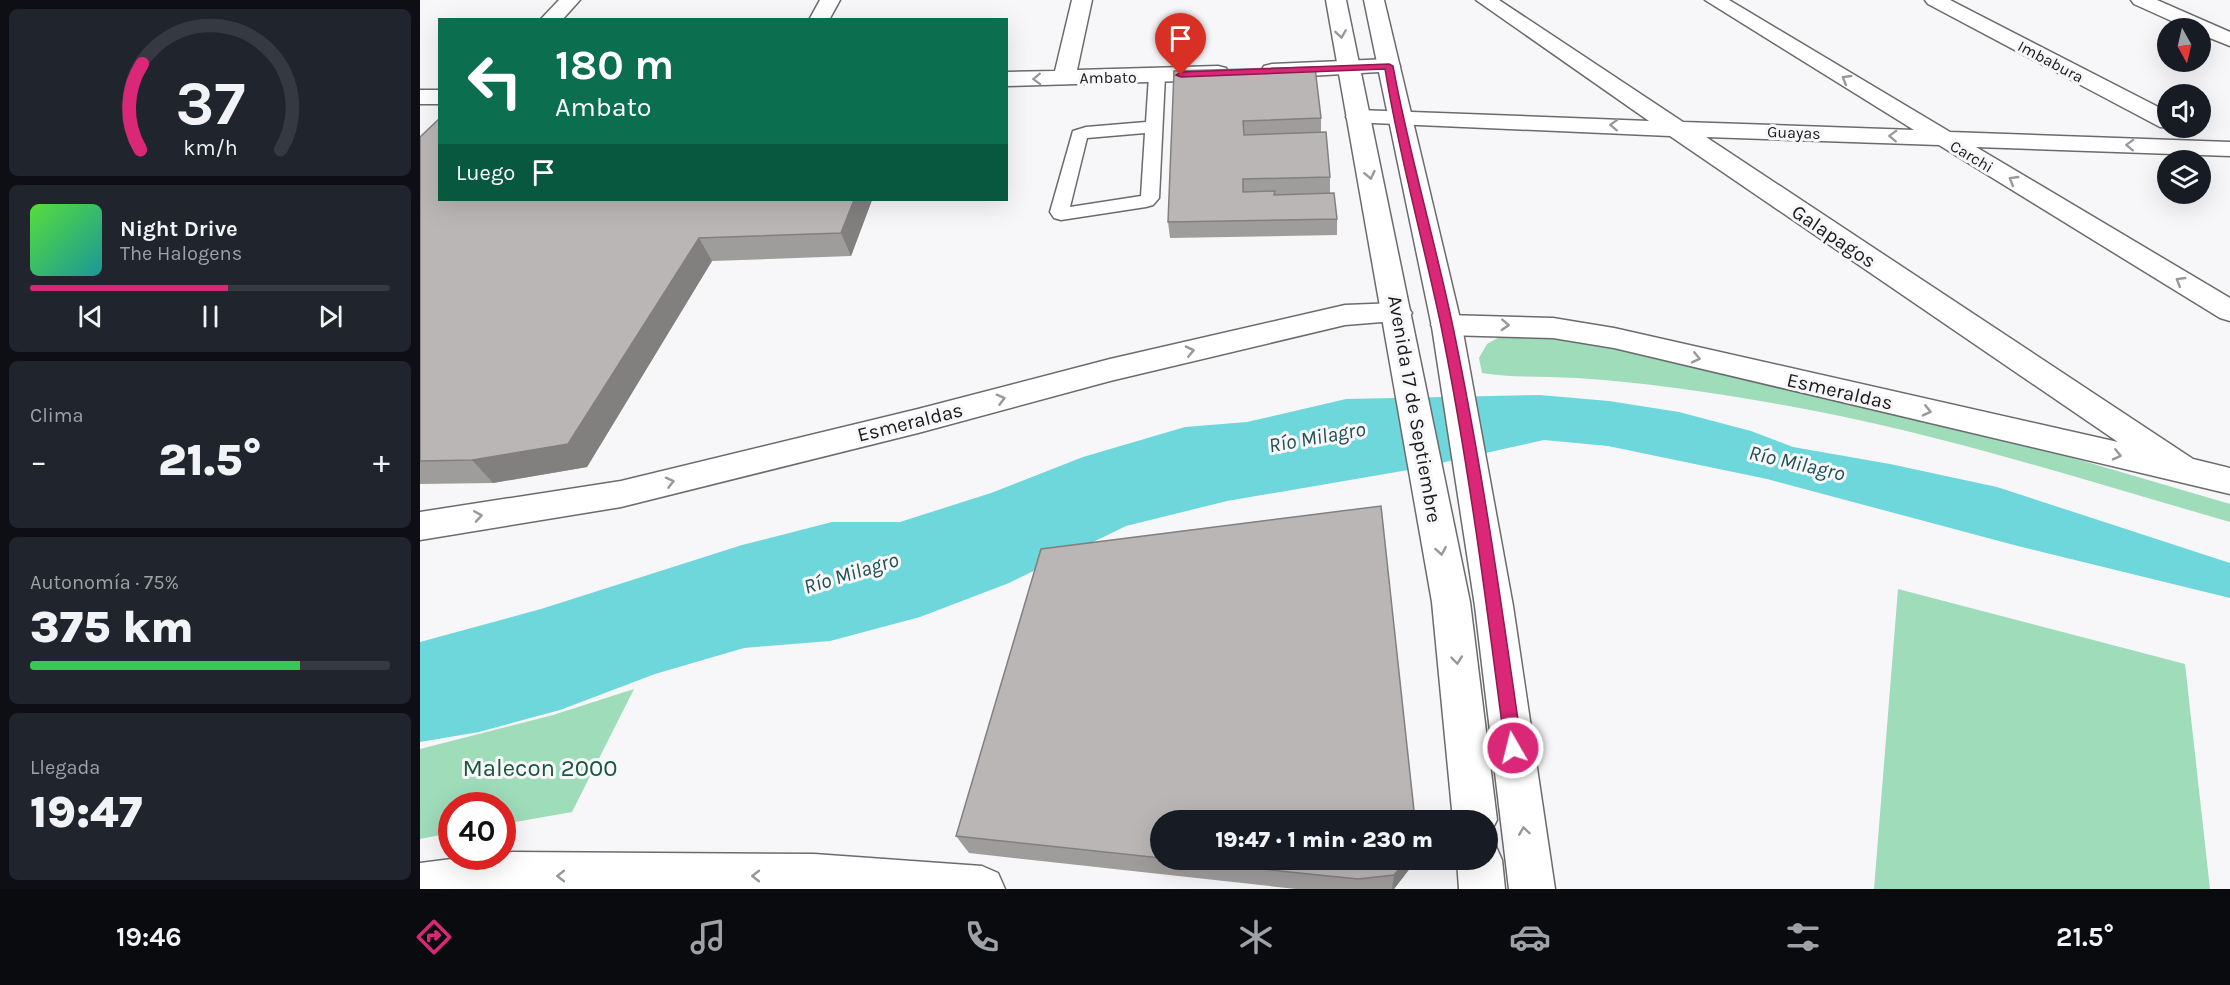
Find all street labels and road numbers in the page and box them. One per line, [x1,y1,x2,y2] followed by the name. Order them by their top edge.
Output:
[2015,36,2087,87] street label: Imbabura
[1079,68,1137,87] street label: Ambato
[1767,122,1821,143] street label: Guayas
[1947,136,1997,177] street label: Carchi
[1788,200,1880,273] street label: Galapagos
[1383,294,1446,525] street label: Avenida 17 de Septiembre
[1785,368,1895,415] street label: Esmeraldas
[855,398,965,447] street label: Esmeraldas

